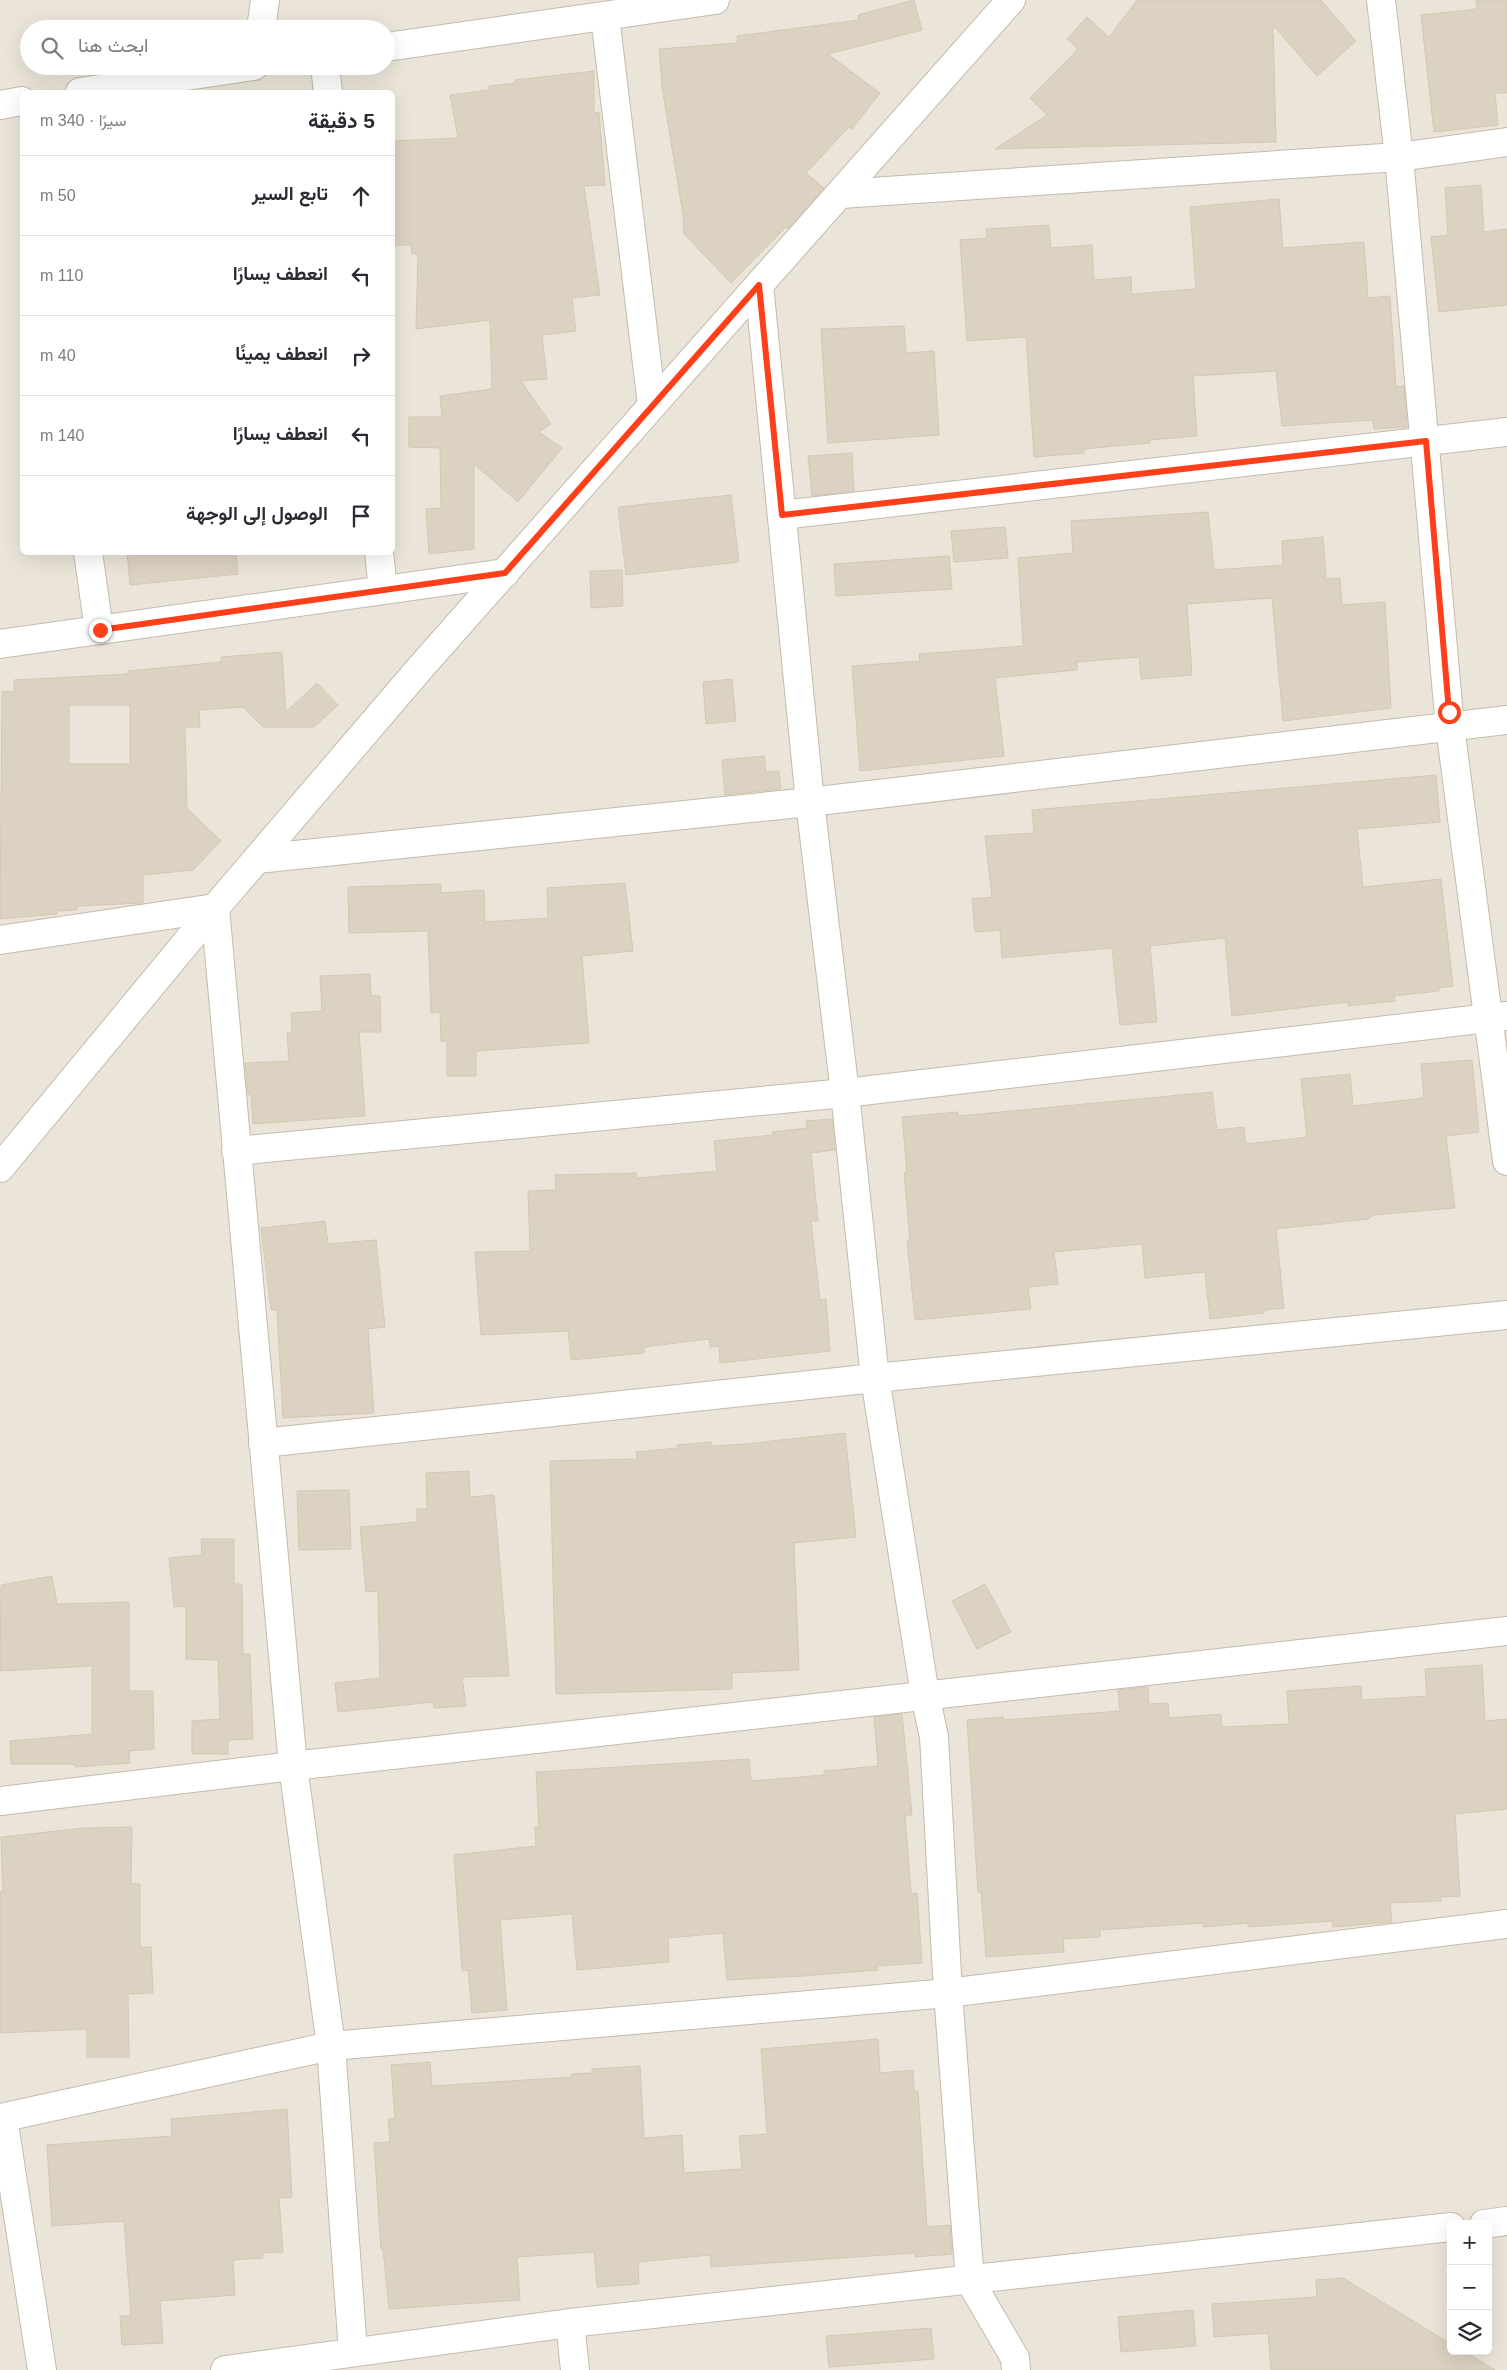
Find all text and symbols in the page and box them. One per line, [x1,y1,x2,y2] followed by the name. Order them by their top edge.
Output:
[20,20,395,75] search box
[38,34,66,62] icon: search
[78,35,148,56] text: ابحث هنا
[308,109,375,132] text: 5 دقيقة
[40,112,126,129] text: سيرًا · 340 m
[347,182,375,210] icon: ahead
[252,183,328,204] text: تابع السير
[40,187,76,204] text: 50 m
[347,262,375,290] icon: left
[233,263,328,284] text: انعطف يسارًا
[40,267,83,284] text: 110 m
[347,342,375,370] icon: right
[235,343,328,364] text: انعطف يمينًا
[40,347,76,364] text: 40 m
[347,422,375,450] icon: left
[233,423,328,444] text: انعطف يسارًا
[40,427,84,444] text: 140 m
[347,502,375,530] icon: arrive
[186,503,328,524] text: الوصول إلى الوجهة
[89,619,112,642] route end
[1438,701,1461,724] route start
[1447,2220,1492,2355] map controls
[1447,2220,1492,2265] button: +
[1447,2265,1492,2310] button: −
[1447,2310,1492,2355] button: layers

